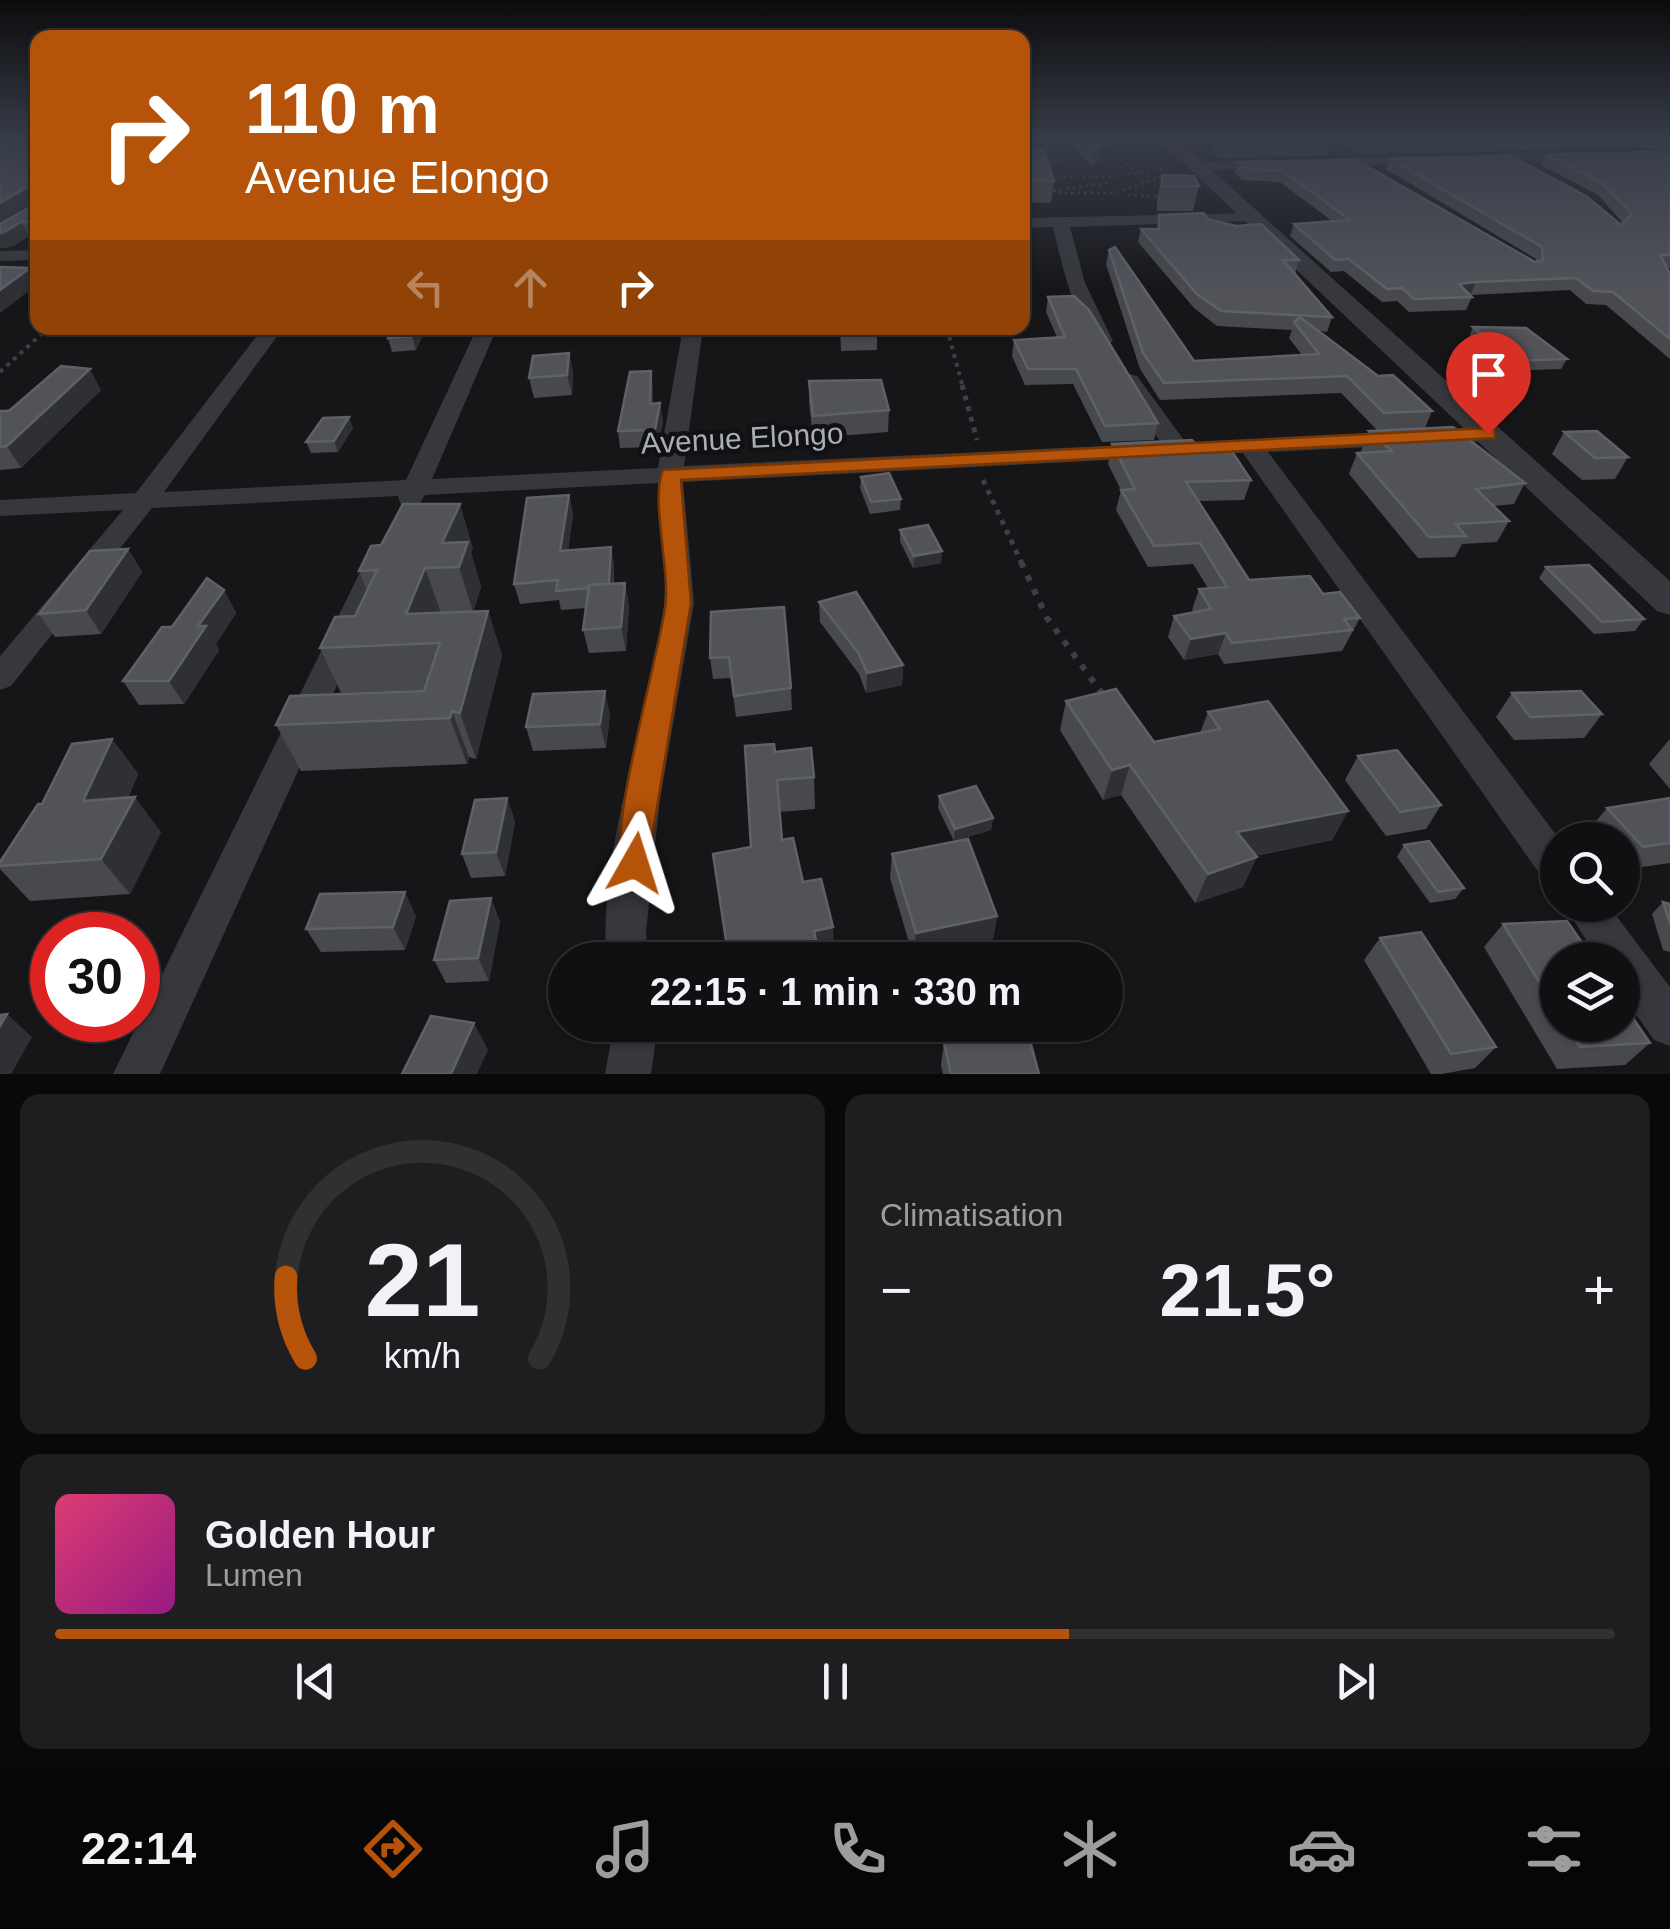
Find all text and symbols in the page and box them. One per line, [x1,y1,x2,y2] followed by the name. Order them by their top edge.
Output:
[80,70,210,200] icon: right
[245,70,440,148] text: 110 m
[245,152,549,203] text: Avenue Elongo
[398,260,453,315] icon: left
[503,260,558,315] icon: ahead
[608,260,663,315] icon: right
[1446,332,1531,435] pin
[1461,347,1516,402] icon: arrive
[640,416,844,460] street label: Avenue Elongo
[583,811,687,915] position arrow
[1540,822,1640,1042] map controls
[1540,822,1640,922] button: search
[30,912,160,1042] speed limit sign: 30
[1540,942,1640,1042] button: layers
[650,971,1021,1013] text: 22:15 · 1 min · 330 m
[880,1197,1063,1233] text: Climatisation
[365,1222,480,1338] text: 21
[1160,1248,1335,1332] text: 21.5°
[880,1259,912,1321] text: −
[1583,1259,1615,1321] text: +
[384,1336,461,1376] text: km/h
[205,1514,435,1556] text: Golden Hour
[205,1557,303,1593] text: Lumen
[288,1654,343,1709] icon: previous
[808,1654,863,1709] icon: pause
[1328,1654,1383,1709] icon: next
[358,1814,428,1884] icon: directions
[590,1814,660,1884] icon: music
[823,1814,893,1884] icon: phone
[1055,1814,1125,1884] icon: climate
[1287,1814,1357,1884] icon: car
[1519,1814,1589,1884] icon: filters
[81,1823,196,1874] text: 22:14

